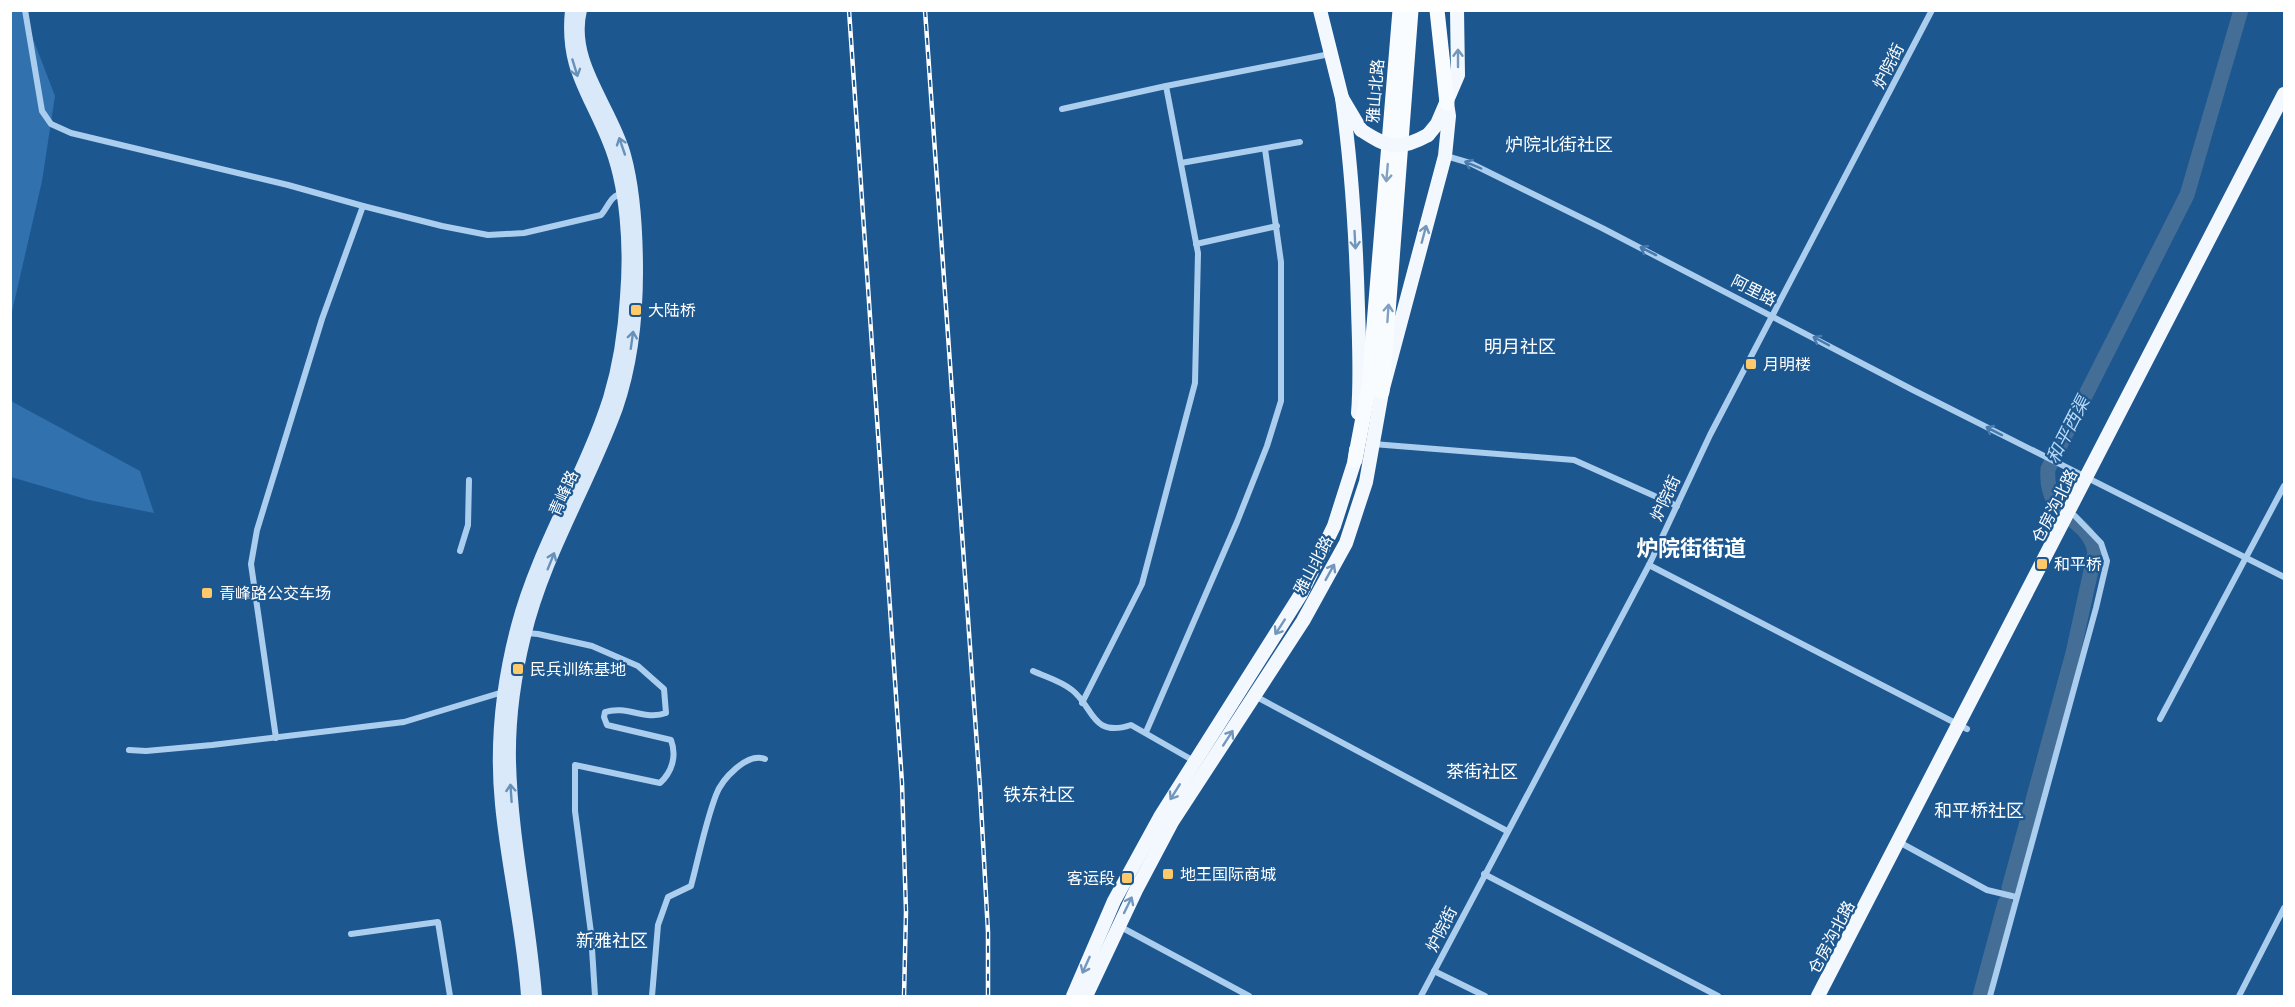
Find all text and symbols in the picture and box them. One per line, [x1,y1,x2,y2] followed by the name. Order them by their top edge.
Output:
[1868,40,1908,92] street label: 炉院街
[1452,48,1464,68] one-way arrow
[570,58,581,77] one-way arrow
[1362,58,1388,124] street label: 雅山北路
[1505,133,1613,156] district label: 炉院北街社区
[616,138,627,156] one-way arrow
[1465,159,1483,170] one-way arrow
[1381,163,1392,183] one-way arrow
[1419,225,1430,244] one-way arrow
[1350,229,1361,249] one-way arrow
[1639,245,1657,257] one-way arrow
[1728,270,1780,310] street label: 阿里路
[648,300,696,320] place label: 大陆桥
[629,303,643,317] marker: 大陆桥
[1383,303,1394,323] one-way arrow
[627,330,638,350] one-way arrow
[1484,335,1556,358] district label: 明月社区
[1813,335,1830,347] one-way arrow
[1763,354,1811,374] place label: 月明楼
[1744,357,1758,371] marker: 月明楼
[2041,390,2096,467] water label: 和平西渠
[1986,424,2004,436] one-way arrow
[2027,466,2081,546] street label: 仓房沟北路
[544,467,582,519] street label: 青峰路
[1646,472,1684,524] street label: 炉院街
[1289,532,1337,598] street label: 雅山北路
[1636,534,1746,562] district label: 炉院街街道
[546,553,557,571] one-way arrow
[2054,554,2102,574] place label: 和平桥
[2035,557,2049,571] marker: 和平桥
[1324,564,1336,581] one-way arrow
[219,583,331,603] place label: 青峰路公交车场
[200,586,214,600] marker: 青峰路公交车场
[1274,619,1286,635] one-way arrow
[530,659,626,679] place label: 民兵训练基地
[511,662,525,676] marker: 民兵训练基地
[1222,730,1234,747] one-way arrow
[1446,760,1518,783] district label: 茶街社区
[506,783,517,803] one-way arrow
[1003,783,1075,806] district label: 铁东社区
[1169,783,1181,800] one-way arrow
[1934,799,2024,822] district label: 和平桥社区
[1180,864,1276,884] place label: 地王国际商城
[1161,867,1175,881] marker: 地王国际商城
[1067,868,1115,888] place label: 客运段
[1120,871,1134,885] marker: 客运段
[1123,897,1135,915] one-way arrow
[1803,897,1859,977] street label: 仓房沟北路
[1421,903,1461,955] street label: 炉院街
[576,929,648,952] district label: 新雅社区
[1080,955,1091,974] one-way arrow

